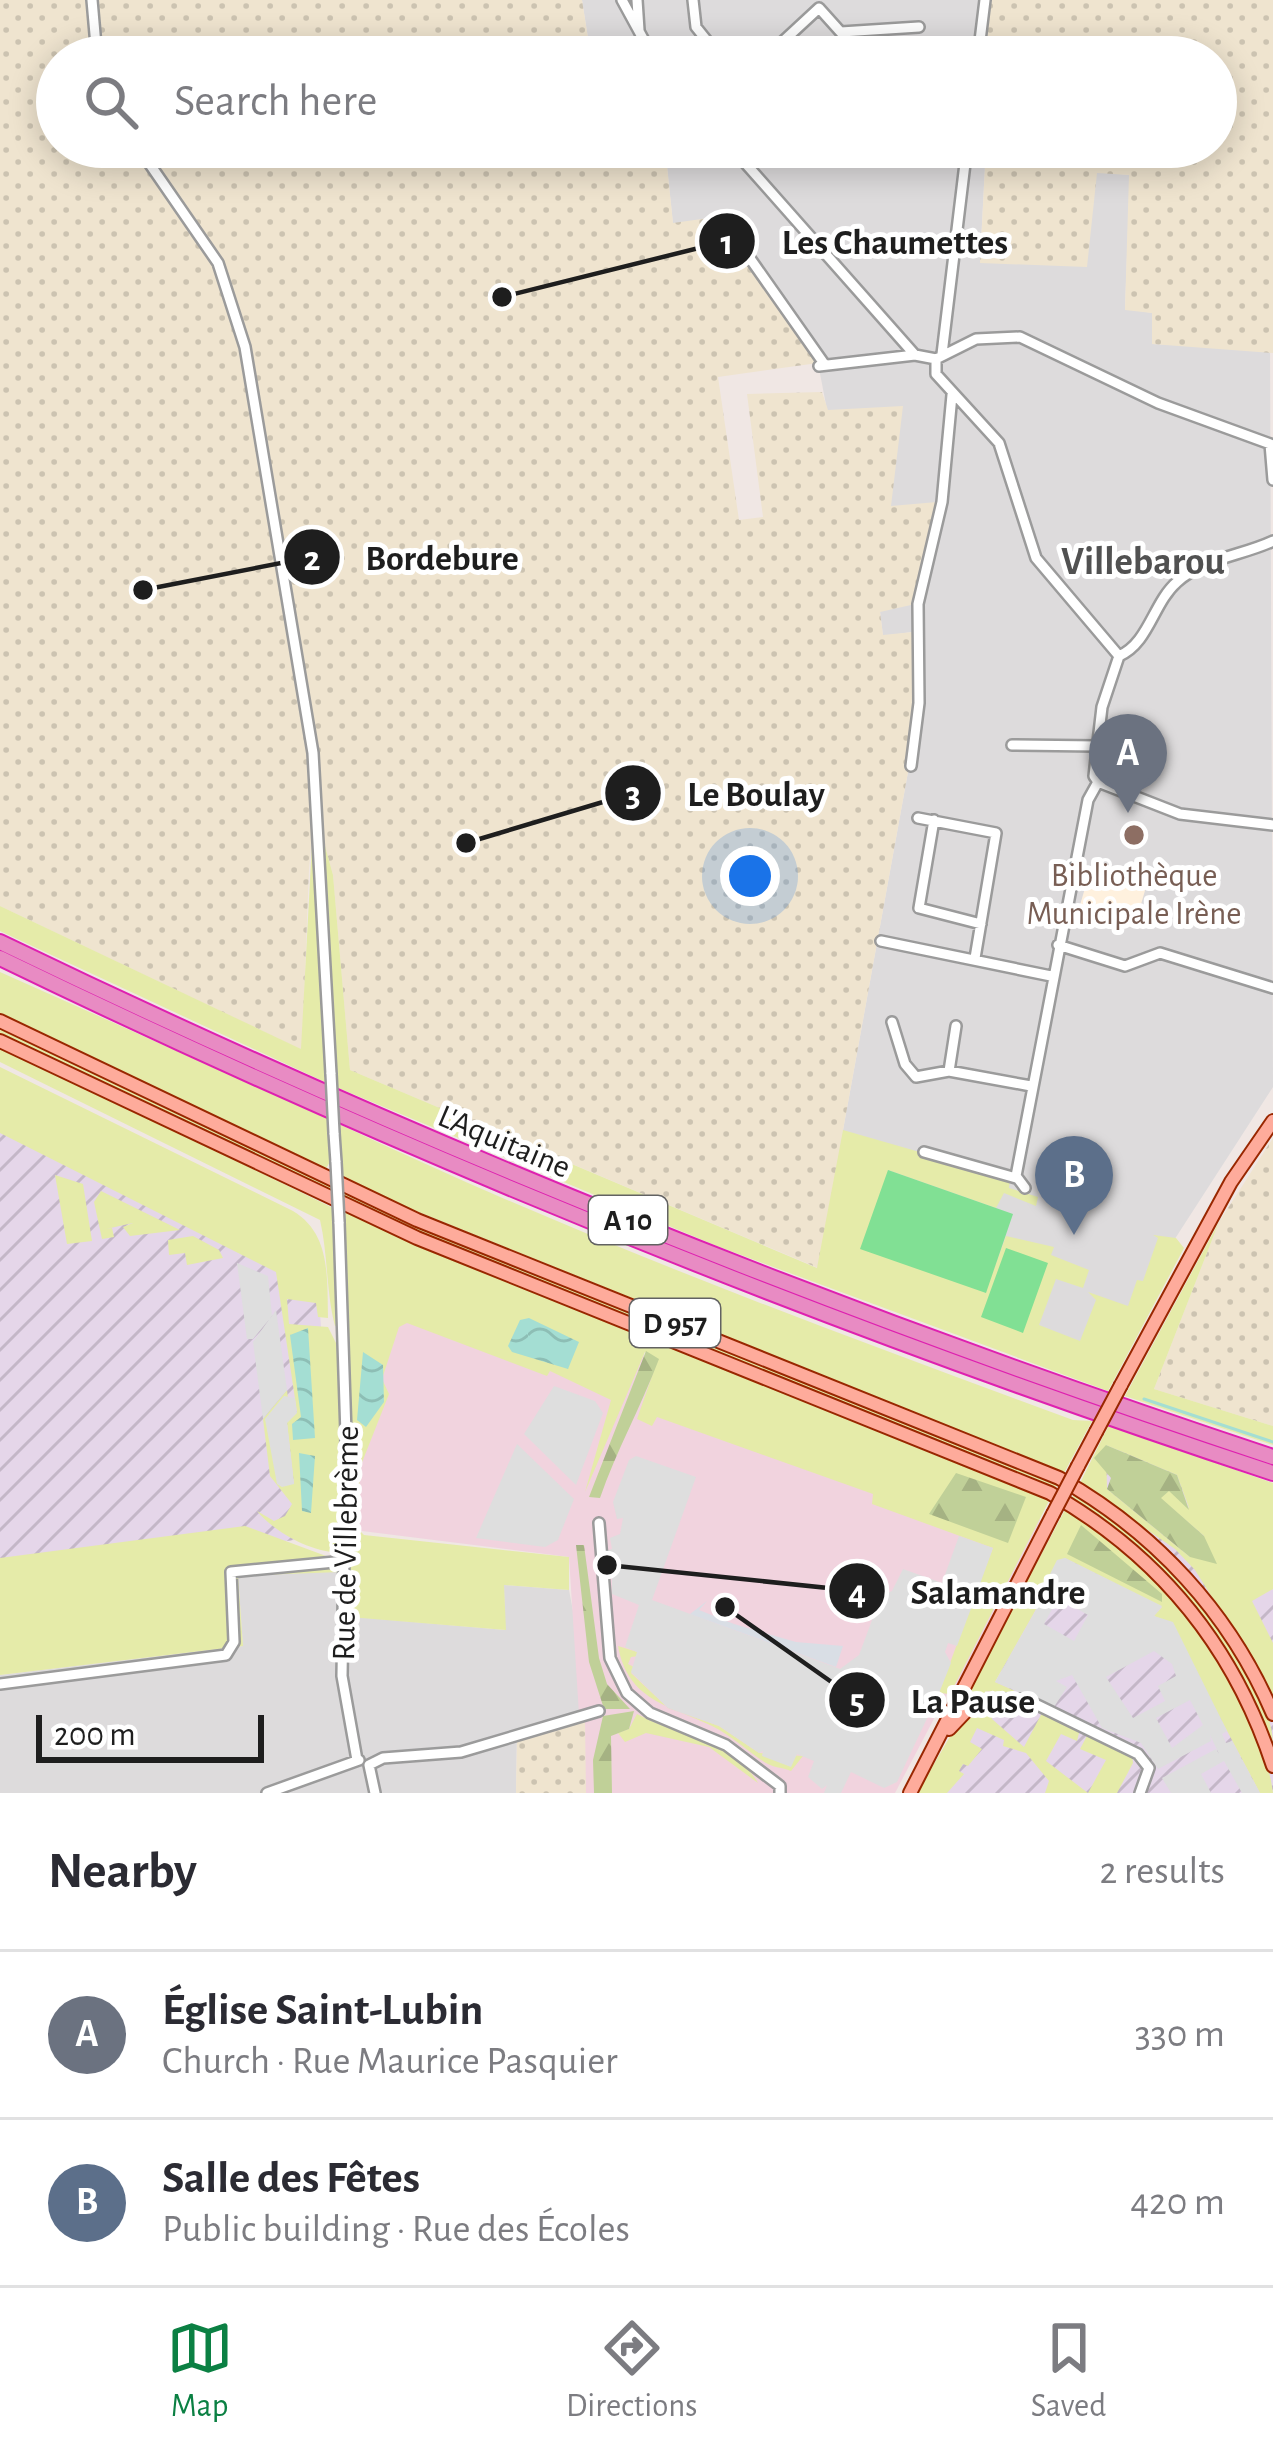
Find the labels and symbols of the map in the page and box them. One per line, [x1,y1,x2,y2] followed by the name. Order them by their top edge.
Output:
[697,205,1032,277] callout: Les Chaumettes
[721,225,733,261] text: 1
[782,225,1008,261] text: Les Chaumettes
[282,521,543,593] callout: Bordebure
[304,541,321,577] text: 2
[365,541,519,577] text: Bordebure
[1061,543,1225,582] district label: Villebarou
[1089,714,1167,813] pin: A
[603,757,849,829] callout: Le Boulay
[625,777,641,813] text: 3
[687,777,826,813] text: Le Boulay
[1121,822,1147,848] marker: Bibliothèque Municipale Irène
[720,846,780,906] your location
[1026,860,1242,931] place label: Bibliothèque Municipale Irène
[433,1100,575,1185] street label: L'Aquitaine
[1035,1136,1113,1235] pin: B
[589,1196,667,1244] road number: A 10
[630,1299,720,1347] road number: D 957
[328,1425,365,1661] street label: Rue de Villebrème
[827,1555,1110,1627] callout: Salamandre
[848,1575,866,1611] text: 4
[911,1575,1085,1611] text: Salamandre
[827,1664,1060,1736] callout: La Pause
[849,1684,865,1720] text: 5
[911,1684,1035,1720] text: La Pause
[36,1709,264,1762] scale bar

